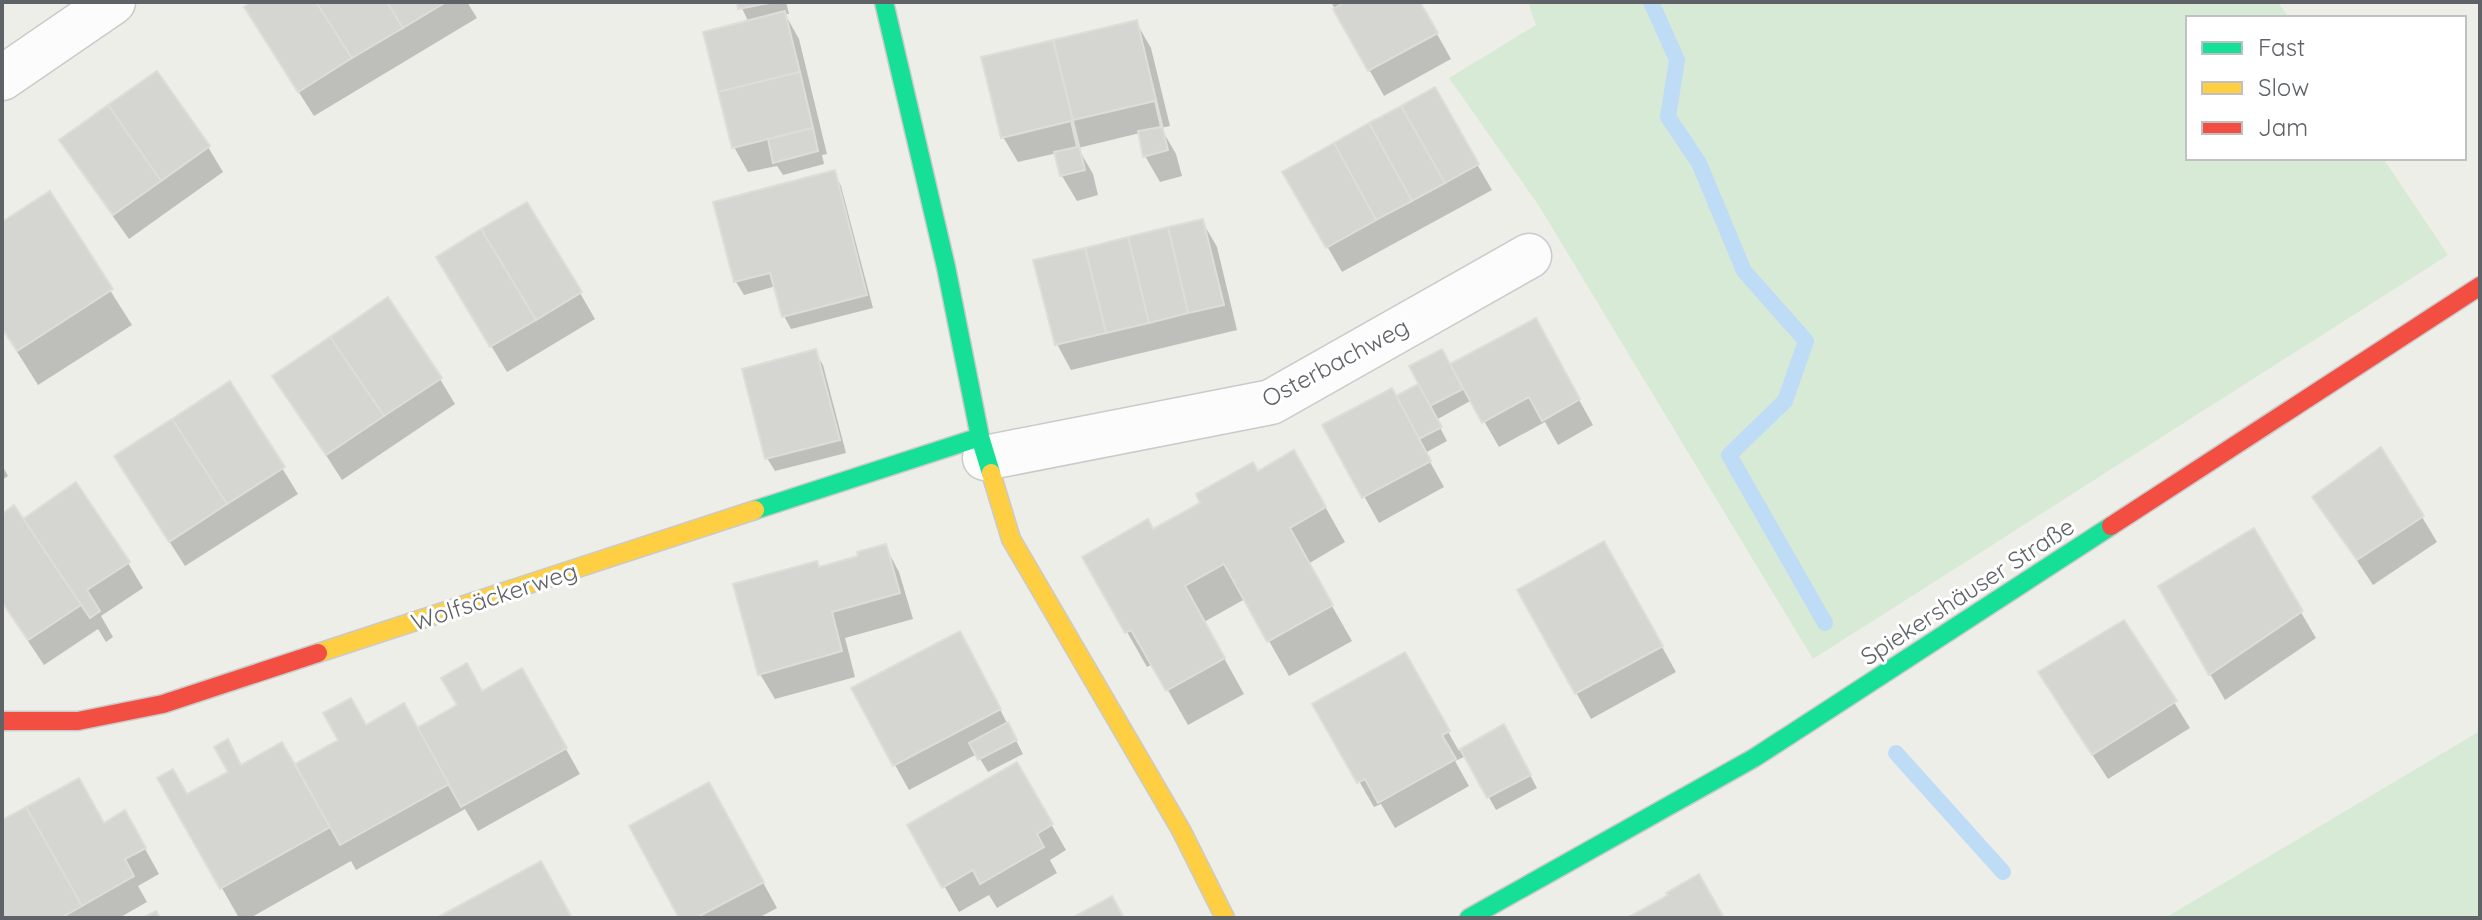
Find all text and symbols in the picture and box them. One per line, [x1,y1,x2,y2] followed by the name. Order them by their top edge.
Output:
[2186,16,2466,160] legend
[2258,32,2305,62] text: Fast
[2258,72,2309,102] text: Slow
[2258,112,2308,142] text: Jam
[1256,311,1414,413] street label: Osterbachweg
[1855,511,2079,671] street label: Spiekershäuser Straße
[407,555,581,637] street label: Wolfsäckerweg

